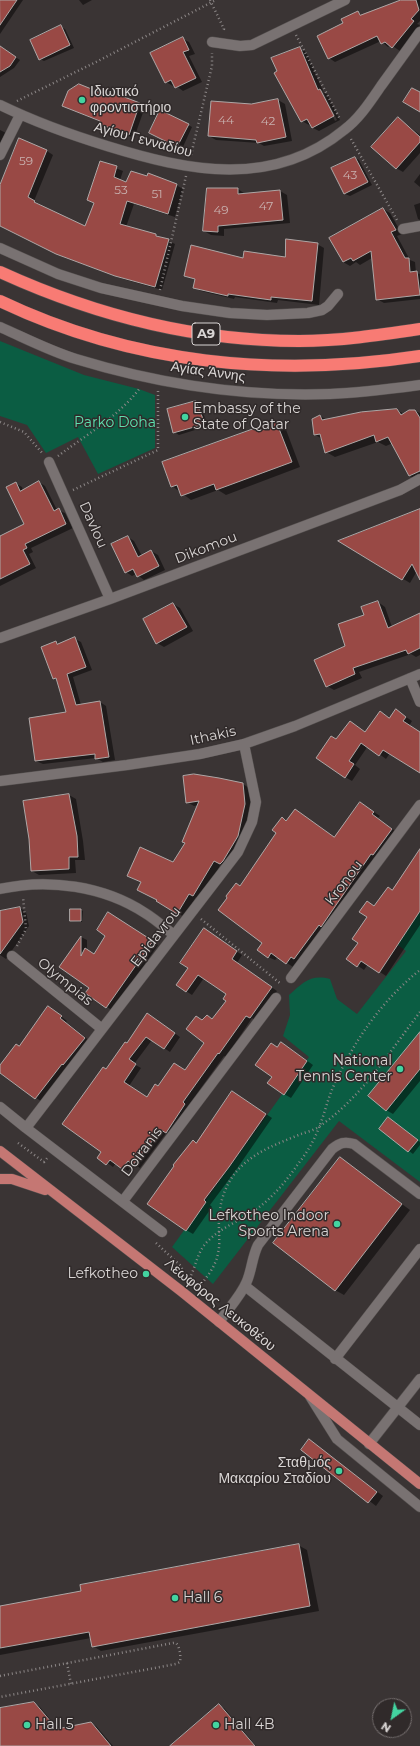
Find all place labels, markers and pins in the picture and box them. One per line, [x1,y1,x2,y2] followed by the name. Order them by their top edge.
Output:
[90,84,171,116] place label: Ιδιωτικό φροντιστήριο
[77,95,87,105] marker: Ιδιωτικό φροντιστήριο
[193,401,301,434] place label: Embassy of the State of Qatar
[180,412,190,422] marker: Embassy of the State of Qatar
[296,1053,392,1086] place label: National Tennis Center
[395,1064,405,1074] marker: National Tennis Center
[208,1208,329,1240] place label: Lefkotheo Indoor Sports Arena
[332,1219,342,1229] marker: Lefkotheo Indoor Sports Arena
[67,1266,138,1282] place label: Lefkotheo
[141,1269,151,1279] marker: Lefkotheo
[218,1455,331,1488] place label: Σταθμός Μακαρίου Σταδίου
[334,1466,344,1476] marker: Σταθμός Μακαρίου Σταδίου
[183,1590,222,1606] place label: Hall 6
[170,1593,180,1603] marker: Hall 6
[35,1717,74,1733] place label: Hall 5
[224,1717,275,1733] place label: Hall 4B
[22,1720,32,1730] marker: Hall 5
[211,1720,221,1730] marker: Hall 4B

